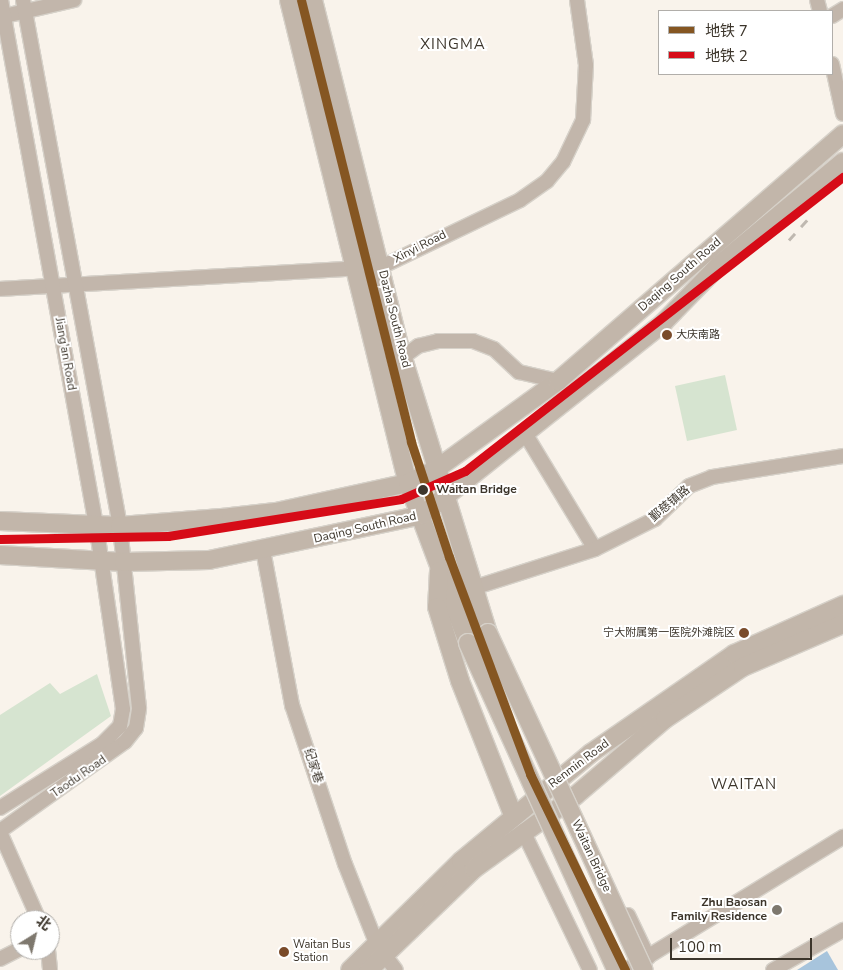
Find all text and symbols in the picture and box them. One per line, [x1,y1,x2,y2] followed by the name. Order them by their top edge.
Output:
[658,10,833,75] legend
[705,21,748,41] text: 地铁 7
[420,36,486,54] district label: XINGMA
[705,46,748,66] text: 地铁 2
[391,228,449,266] street label: Xinyi Road
[636,235,724,315] street label: Daqing South Road
[375,269,413,369] street label: Dazha South Road
[52,316,78,392] street label: Jiang'an Road
[676,328,720,342] place label: 大庆南路
[662,330,672,340] marker: 大庆南路
[414,481,432,499] marker: Waitan Bridge
[436,483,517,497] place label: Waitan Bridge
[647,483,693,525] street label: 鄞慈镇路
[312,509,418,547] street label: Daqing South Road
[603,626,735,640] place label: 宁大附属第一医院外滩院区
[739,628,749,638] marker: 宁大附属第一医院外滩院区
[546,737,612,791] street label: Renmin Road
[301,747,325,785] street label: 纪家巷
[49,753,109,801] street label: Taodu Road
[710,776,778,794] district label: WAITAN
[568,818,614,894] street label: Waitan Bridge
[671,896,767,924] place label: Zhu Baosan Family Residence
[771,904,783,916] marker: Zhu Baosan Family Residence
[10,910,60,960] north arrow
[32,911,55,935] text: 北
[673,928,816,960] scale bar
[678,937,722,957] text: 100 m
[293,939,351,965] place label: Waitan Bus Station
[279,947,289,957] marker: Waitan Bus Station

